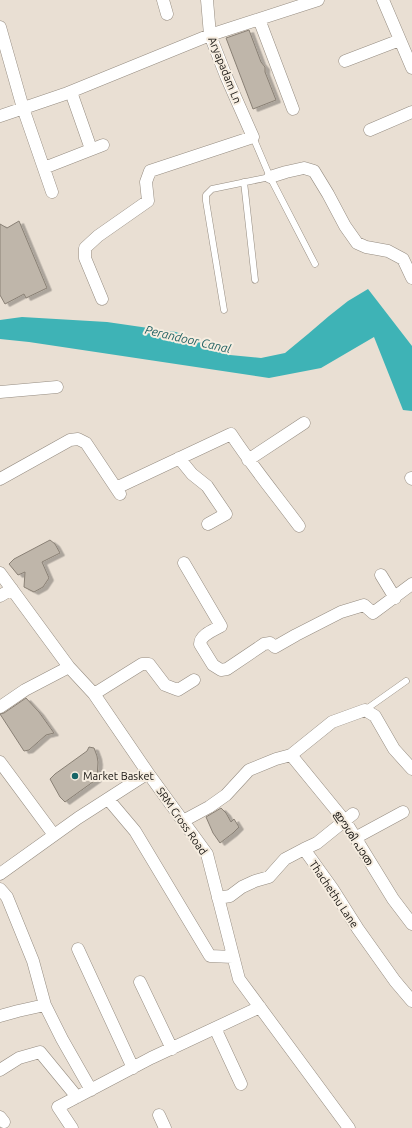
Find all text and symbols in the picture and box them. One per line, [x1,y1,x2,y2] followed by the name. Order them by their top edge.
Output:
[206,35,244,105] street label: Aryapadam Ln
[144,323,233,355] water label: Perandoor Canal
[83,770,155,782] place label: Market Basket
[70,771,80,781] marker: Market Basket
[154,785,210,857] street label: SRM Cross Road
[332,809,376,867] street label: ഈശി പാത
[307,858,361,930] street label: Thachethu Lane

